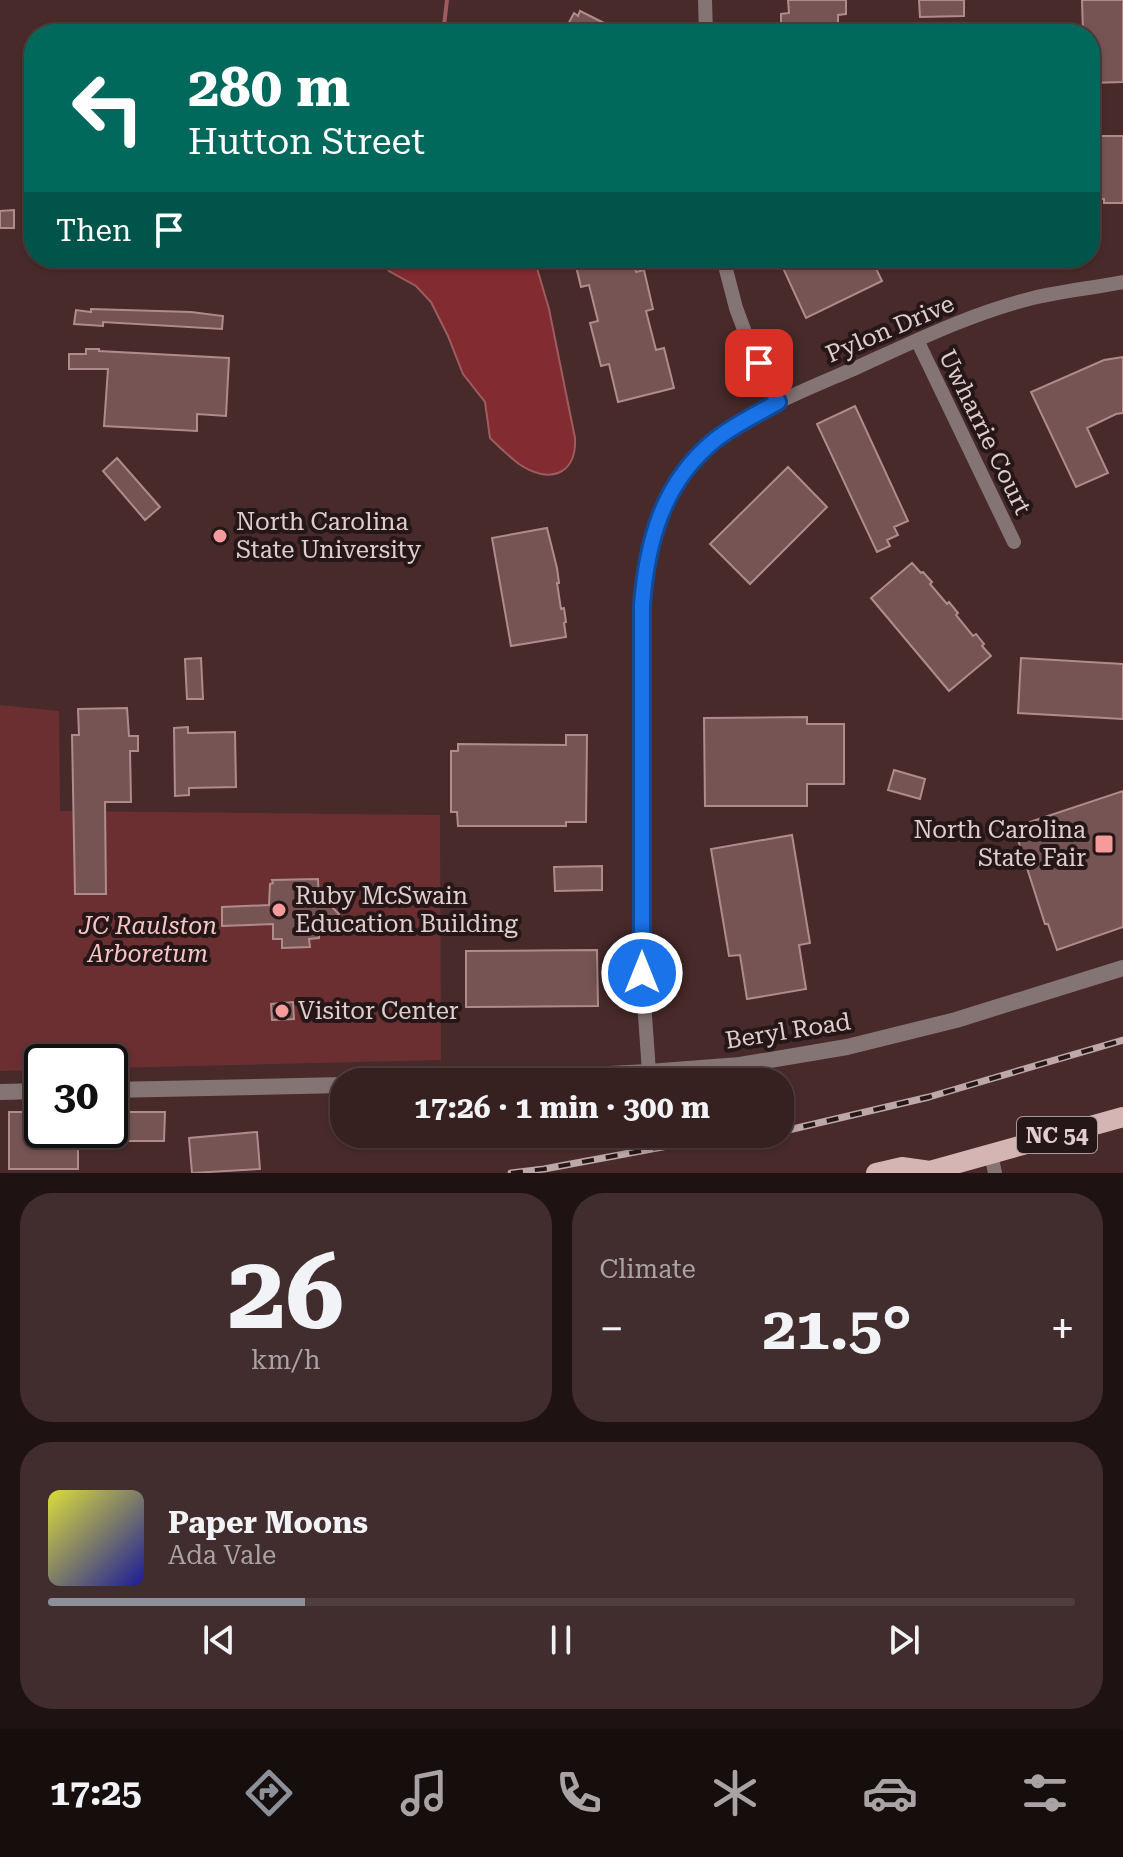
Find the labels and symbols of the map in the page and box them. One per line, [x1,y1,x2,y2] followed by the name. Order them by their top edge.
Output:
[822,289,958,369] street label: Pylon Drive
[725,329,793,397] pin
[933,345,1037,519] street label: Uwharrie Court
[236,508,422,564] place label: North Carolina State University
[211,527,229,545] marker: North Carolina State University
[913,816,1086,872] place label: North Carolina State Fair
[1093,833,1115,855] marker: North Carolina State Fair
[295,882,518,938] place label: Ruby McSwain Education Building
[270,901,288,919] marker: Ruby McSwain Education Building
[78,912,217,968] park label: JC Raulston Arboretum
[600,931,684,1015] position arrow
[298,997,459,1025] place label: Visitor Center
[273,1002,291,1020] marker: Visitor Center
[723,1007,853,1055] street label: Beryl Road
[24,1044,128,1148] speed limit sign: 30
[1017,1117,1097,1153] road number: NC 54

